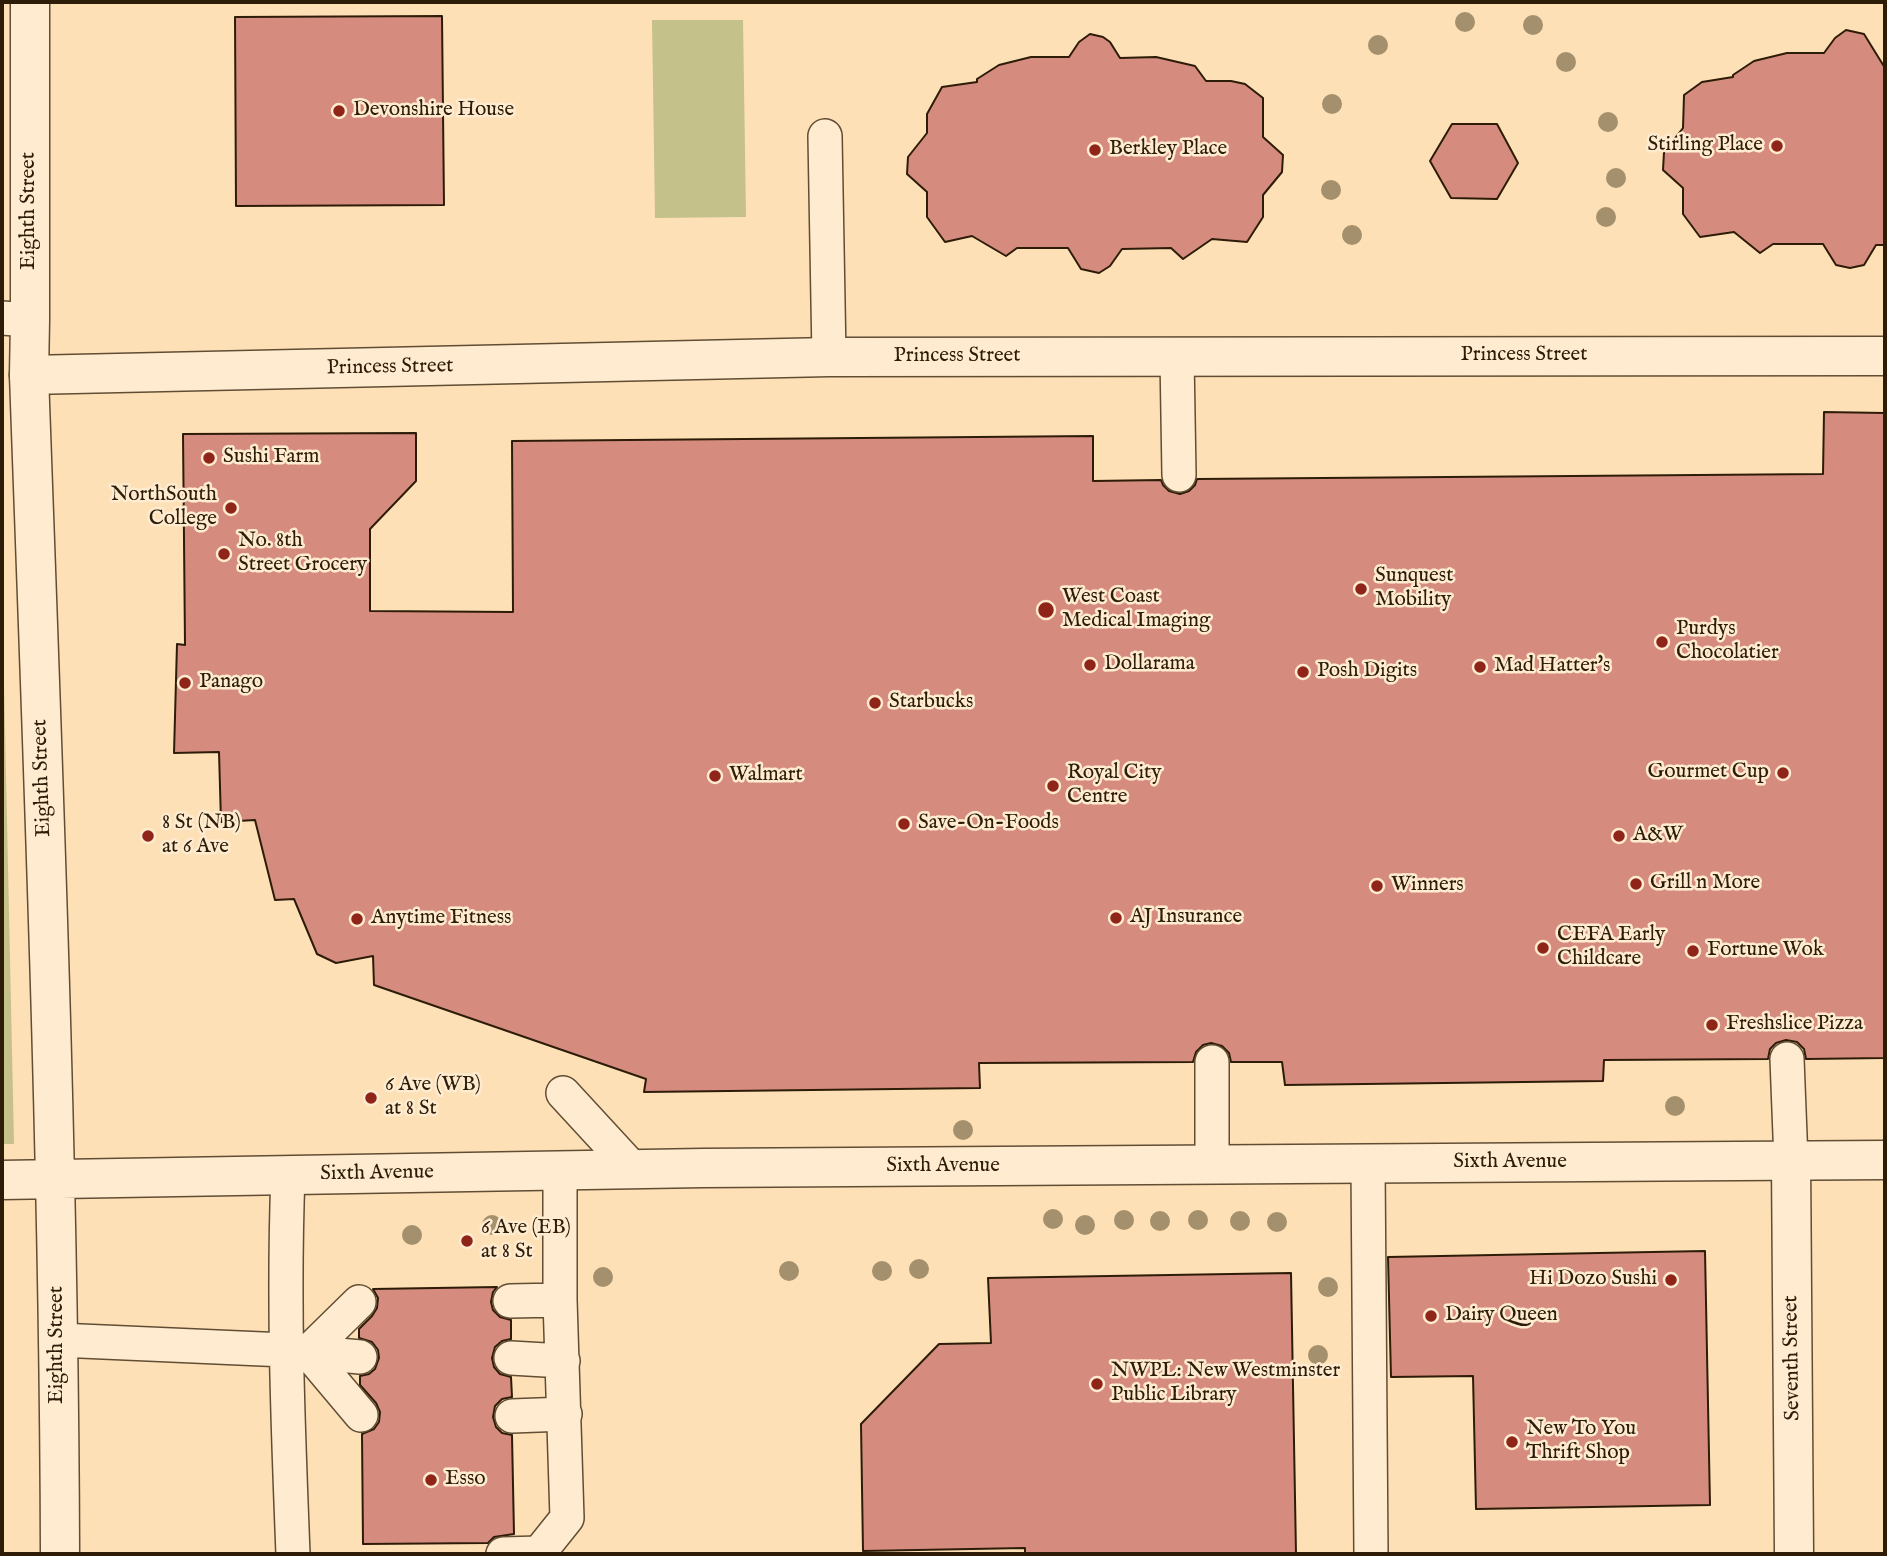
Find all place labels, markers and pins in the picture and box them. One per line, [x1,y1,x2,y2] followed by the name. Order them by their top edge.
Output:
[353,98,514,124] place label: Devonshire House
[331,103,347,119] marker: Devonshire House
[1648,133,1763,159] place label: Stirling Place
[1109,137,1227,163] place label: Berkley Place
[1769,138,1785,154] marker: Stirling Place
[1087,142,1103,158] marker: Berkley Place
[223,445,319,471] place label: Sushi Farm
[201,450,217,466] marker: Sushi Farm
[111,483,217,533] place label: NorthSouth College
[223,500,239,516] marker: NorthSouth College
[238,529,367,579] place label: No. 8th Street Grocery
[216,546,232,562] marker: No. 8th Street Grocery
[1375,564,1453,614] place label: Sunquest Mobility
[1353,581,1369,597] marker: Sunquest Mobility
[1062,585,1210,635] place label: West Coast Medical Imaging
[1036,600,1056,620] marker: West Coast Medical Imaging
[1676,617,1779,667] place label: Purdys Chocolatier
[1654,634,1670,650] marker: Purdys Chocolatier
[1104,652,1195,678] place label: Dollarama
[1494,654,1611,680] place label: Mad Hatter's
[1082,657,1098,673] marker: Dollarama
[1317,659,1417,685] place label: Posh Digits
[1472,659,1488,675] marker: Mad Hatter's
[1295,664,1311,680] marker: Posh Digits
[199,670,263,696] place label: Panago
[177,675,193,691] marker: Panago
[889,690,973,716] place label: Starbucks
[867,695,883,711] marker: Starbucks
[1648,760,1769,786] place label: Gourmet Cup
[1067,761,1162,811] place label: Royal City Centre
[729,763,803,789] place label: Walmart
[1775,765,1791,781] marker: Gourmet Cup
[707,768,723,784] marker: Walmart
[1045,778,1061,794] marker: Royal City Centre
[162,811,241,861] place label: 8 St (NB) at 6 Ave
[918,811,1059,837] place label: Save-On-Foods
[896,816,912,832] marker: Save-On-Foods
[1633,823,1683,849] place label: A&W
[140,828,156,844] marker: 8 St (NB) at 6 Ave
[1611,828,1627,844] marker: A&W
[1650,871,1760,897] place label: Grill n More
[1391,873,1464,899] place label: Winners
[1628,876,1644,892] marker: Grill n More
[1369,878,1385,894] marker: Winners
[1130,905,1242,931] place label: AJ Insurance
[371,906,511,932] place label: Anytime Fitness
[1108,910,1124,926] marker: AJ Insurance
[349,911,365,927] marker: Anytime Fitness
[1557,923,1665,973] place label: CEFA Early Childcare
[1707,938,1824,964] place label: Fortune Wok
[1535,940,1551,956] marker: CEFA Early Childcare
[1685,943,1701,959] marker: Fortune Wok
[1726,1012,1863,1038] place label: Freshslice Pizza
[1704,1017,1720,1033] marker: Freshslice Pizza
[385,1073,481,1123] place label: 6 Ave (WB) at 8 St
[363,1090,379,1106] marker: 6 Ave (WB) at 8 St
[481,1216,571,1266] place label: 6 Ave (EB) at 8 St
[459,1233,475,1249] marker: 6 Ave (EB) at 8 St
[1529,1267,1657,1293] place label: Hi Dozo Sushi
[1663,1272,1679,1288] marker: Hi Dozo Sushi
[1445,1303,1558,1329] place label: Dairy Queen
[1423,1308,1439,1324] marker: Dairy Queen
[1111,1359,1340,1409] place label: NWPL: New Westminster Public Library
[1089,1376,1105,1392] marker: NWPL: New Westminster Public Library
[1526,1417,1636,1467] place label: New To You Thrift Shop
[1504,1434,1520,1450] marker: New To You Thrift Shop
[445,1467,486,1493] place label: Esso
[423,1472,439,1488] marker: Esso

